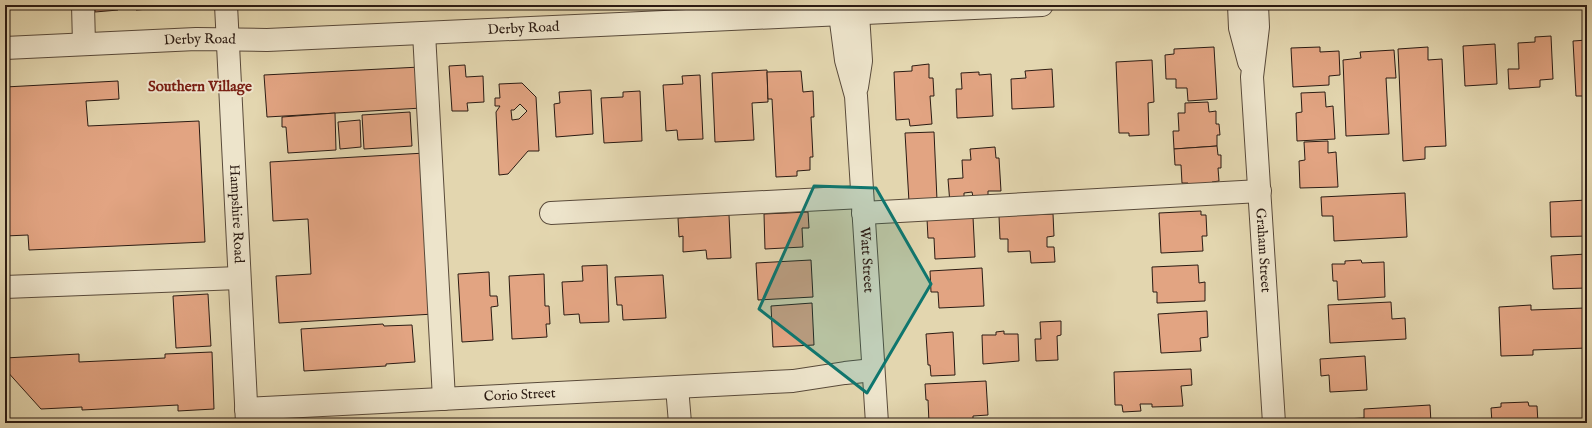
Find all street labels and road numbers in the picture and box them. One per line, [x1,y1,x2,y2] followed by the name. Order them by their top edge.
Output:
[487,18,560,39] street label: Derby Road
[163,30,236,50] street label: Derby Road
[225,164,248,264] street label: Hampshire Road
[1251,207,1275,293] street label: Graham Street
[855,226,878,294] street label: Watt Street
[483,384,556,406] street label: Corio Street

